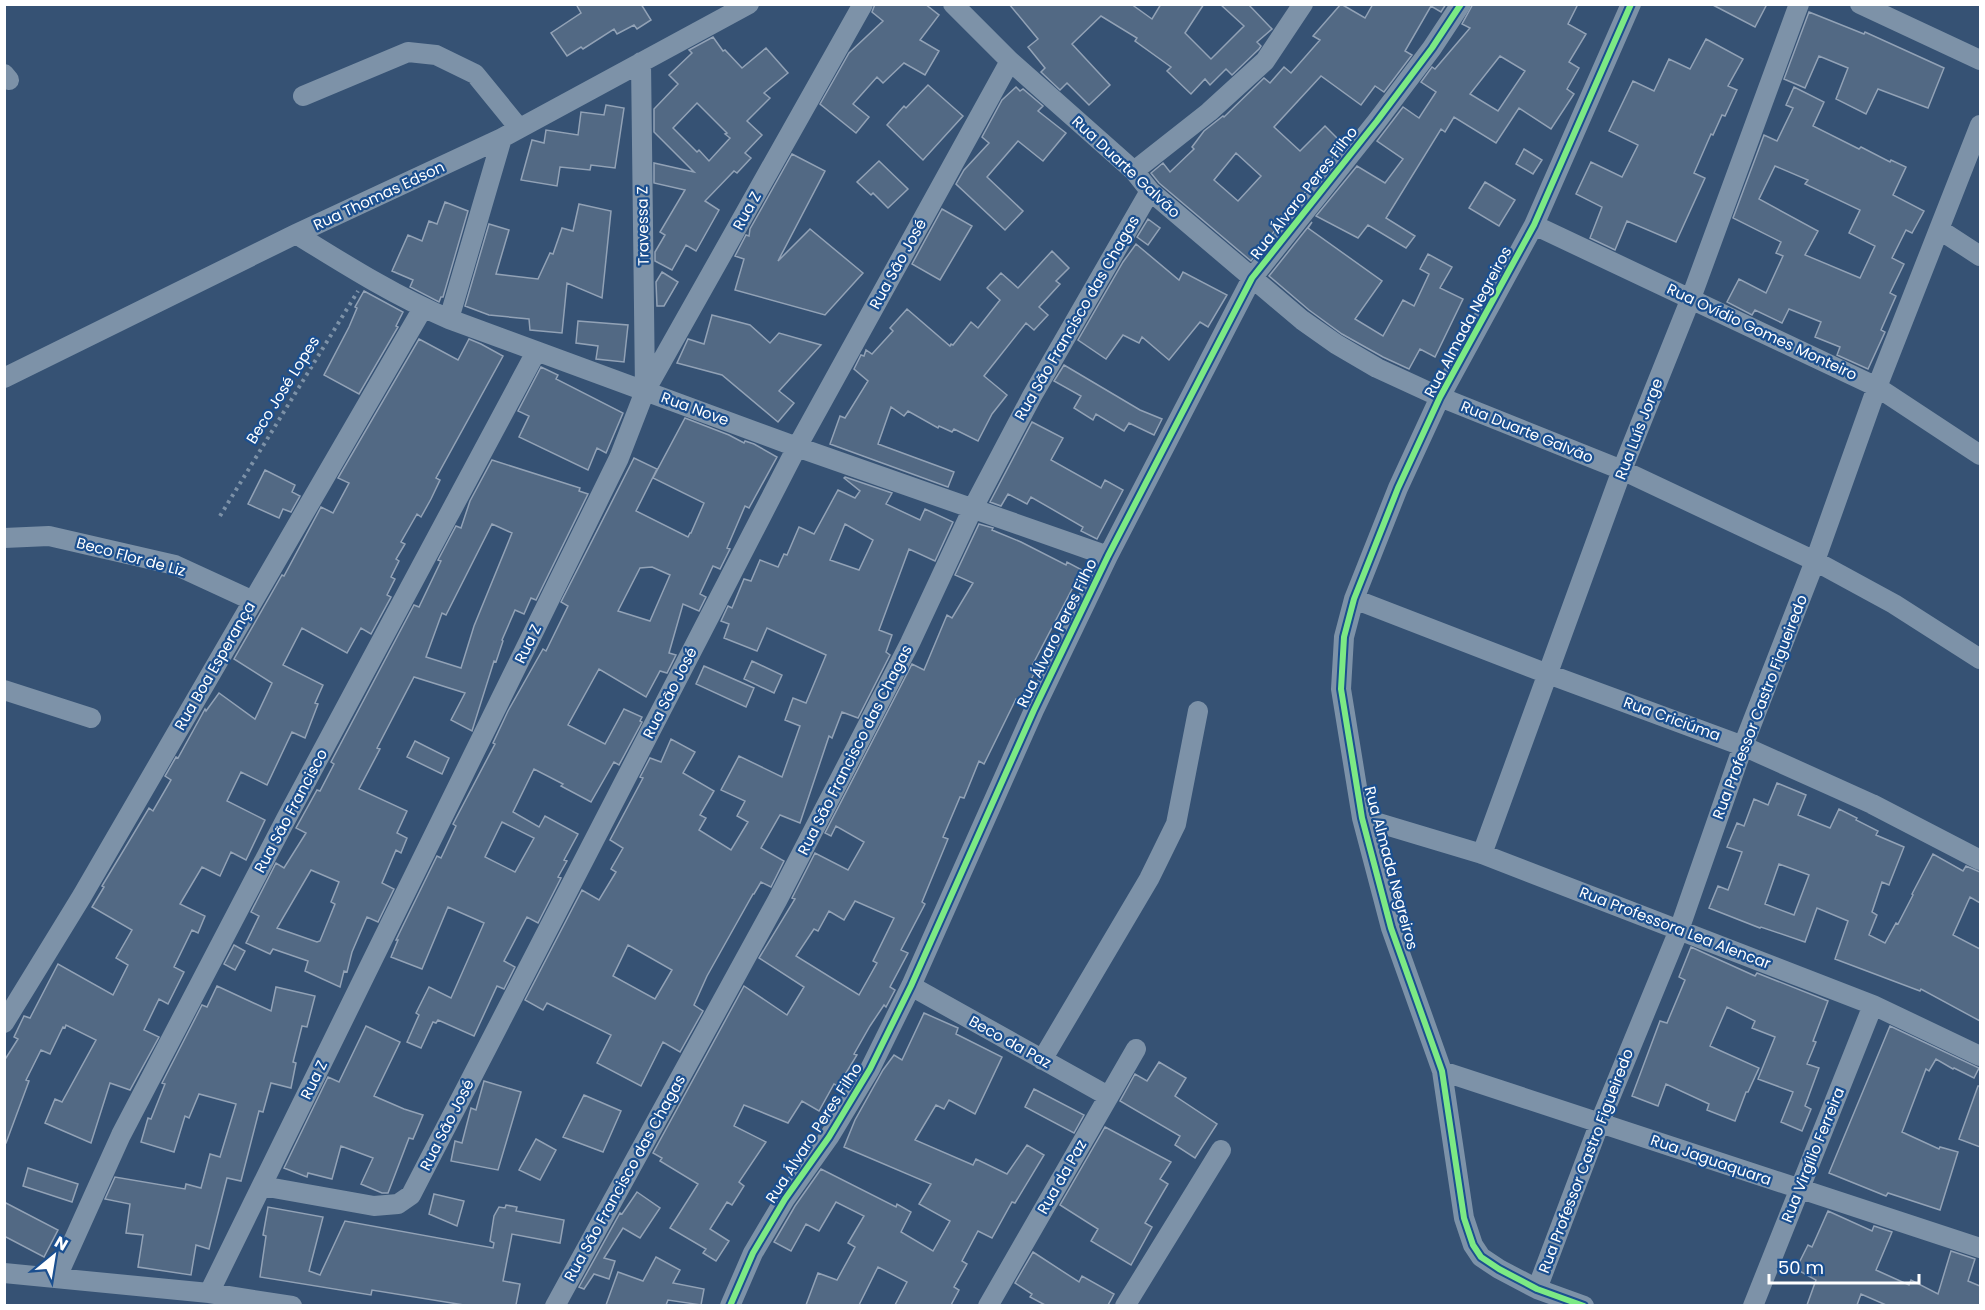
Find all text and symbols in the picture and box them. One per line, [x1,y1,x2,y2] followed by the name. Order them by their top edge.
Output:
[1068,111,1185,222] street label: Rua Duarte Galvão
[1245,122,1362,263] street label: Rua Álvaro Peres Filho
[310,156,448,235] street label: Rua Thomas Edson
[631,186,654,266] street label: Travessa Z
[727,188,766,234] street label: Rua Z
[1009,211,1144,424] street label: Rua São Francisco das Chagas
[864,215,931,313] street label: Rua São José
[1419,242,1516,401] street label: Rua Almada Negreiros
[1664,278,1861,385] street label: Rua Ovídio Gomes Monteiro
[241,332,324,448] street label: Beco José Lopes
[1610,375,1668,483] street label: Rua Luís Jorge
[658,387,732,430] street label: Rua Nove
[1458,395,1597,468] street label: Rua Duarte Galvão
[74,532,188,581] street label: Beco Flor de Liz
[1011,555,1102,711] street label: Rua Álvaro Peres Filho
[1707,592,1812,822] street label: Rua Professor Castro Figueiredo
[169,598,260,734] street label: Rua Boa Esperança
[509,621,546,667] street label: Rua Z
[792,641,917,858] street label: Rua São Francisco das Chagas
[637,643,702,742] street label: Rua São José
[1621,691,1724,746] street label: Rua Criciúma
[249,745,332,876] street label: Rua São Francisco
[1360,784,1423,952] street label: Rua Almada Negreiros
[1576,881,1774,974] street label: Rua Professora Lea Alencar
[965,1010,1055,1073] street label: Beco da Paz
[1533,1046,1638,1276] street label: Rua Professor Castro Figueiredo
[295,1057,332,1103] street label: Rua Z
[760,1059,867,1207] street label: Rua Álvaro Peres Filho
[559,1071,690,1285] street label: Rua São Francisco das Chagas
[414,1075,479,1174] street label: Rua São José
[1776,1084,1849,1225] street label: Rua Virgílio Ferreira
[1648,1129,1774,1190] street label: Rua Jaguaquara
[1032,1135,1091,1218] street label: Rua da Paz
[24,1226,84,1286] north arrow
[50,1230,72,1256] text: N
[1769,1247,1919,1285] scale bar
[1778,1255,1824,1280] text: 50 m

